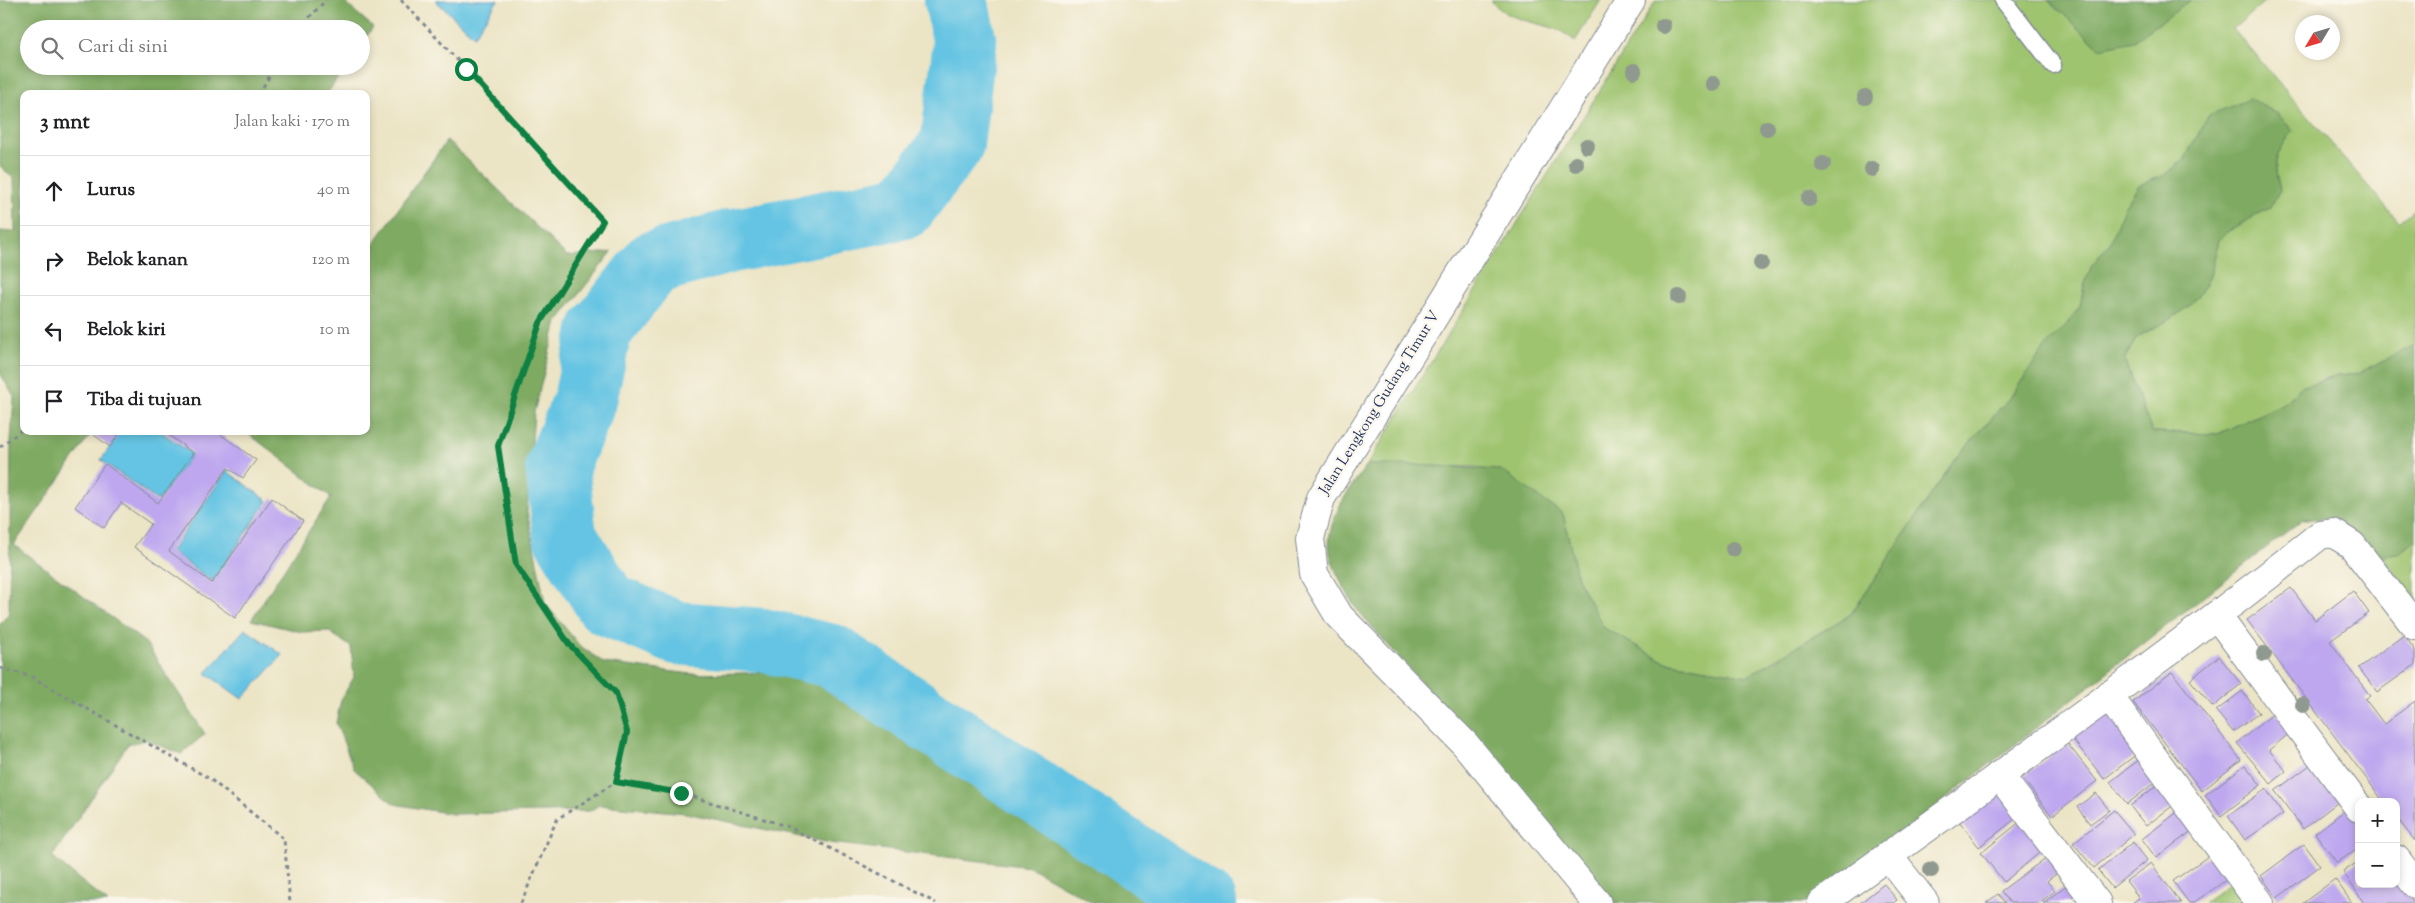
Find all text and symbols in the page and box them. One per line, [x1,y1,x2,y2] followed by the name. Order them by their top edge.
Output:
[2295,15,2340,60] north arrow
[20,20,370,75] search box
[38,34,66,62] icon: search
[78,34,168,61] text: Cari di sini
[455,58,478,81] route start
[40,108,90,138] text: 3 mnt
[235,111,350,134] text: Jalan kaki · 170 m
[40,177,68,205] icon: ahead
[87,177,135,204] text: Lurus
[317,179,350,202] text: 40 m
[40,247,68,275] icon: right
[87,247,188,274] text: Belok kanan
[312,249,350,272] text: 120 m
[1314,307,1445,500] street label: Jalan Lengkong Gudang Timur V
[40,317,68,345] icon: left
[87,317,166,344] text: Belok kiri
[320,319,350,342] text: 10 m
[40,387,68,415] icon: arrive
[87,387,202,414] text: Tiba di tujuan
[670,782,693,805] route end
[2355,798,2400,888] map controls
[2355,798,2400,843] button: +
[2355,843,2400,888] button: −

